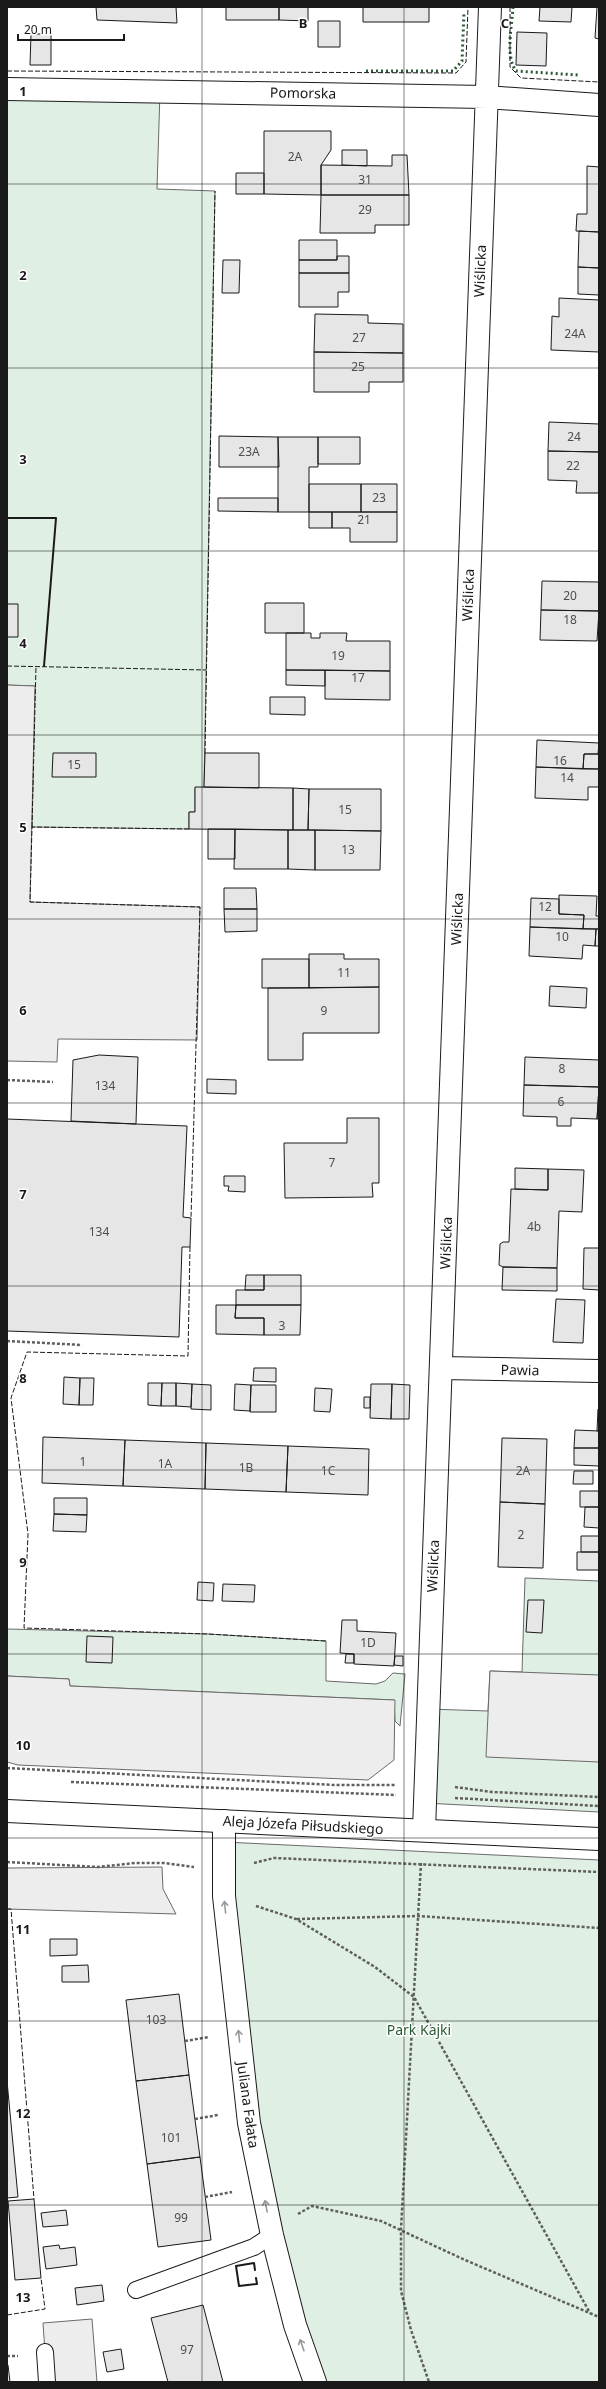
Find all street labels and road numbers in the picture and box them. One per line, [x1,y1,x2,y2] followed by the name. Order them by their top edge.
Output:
[270,82,336,103] street label: Pomorska
[469,244,490,298] street label: Wiślicka
[457,568,478,622] street label: Wiślicka
[446,892,467,946] street label: Wiślicka
[435,1216,456,1270] street label: Wiślicka
[500,1360,540,1379] street label: Pawia
[422,1539,443,1593] street label: Wiślicka
[222,1811,384,1838] street label: Aleja Józefa Piłsudskiego
[233,2058,264,2149] street label: Juliana Fałata

